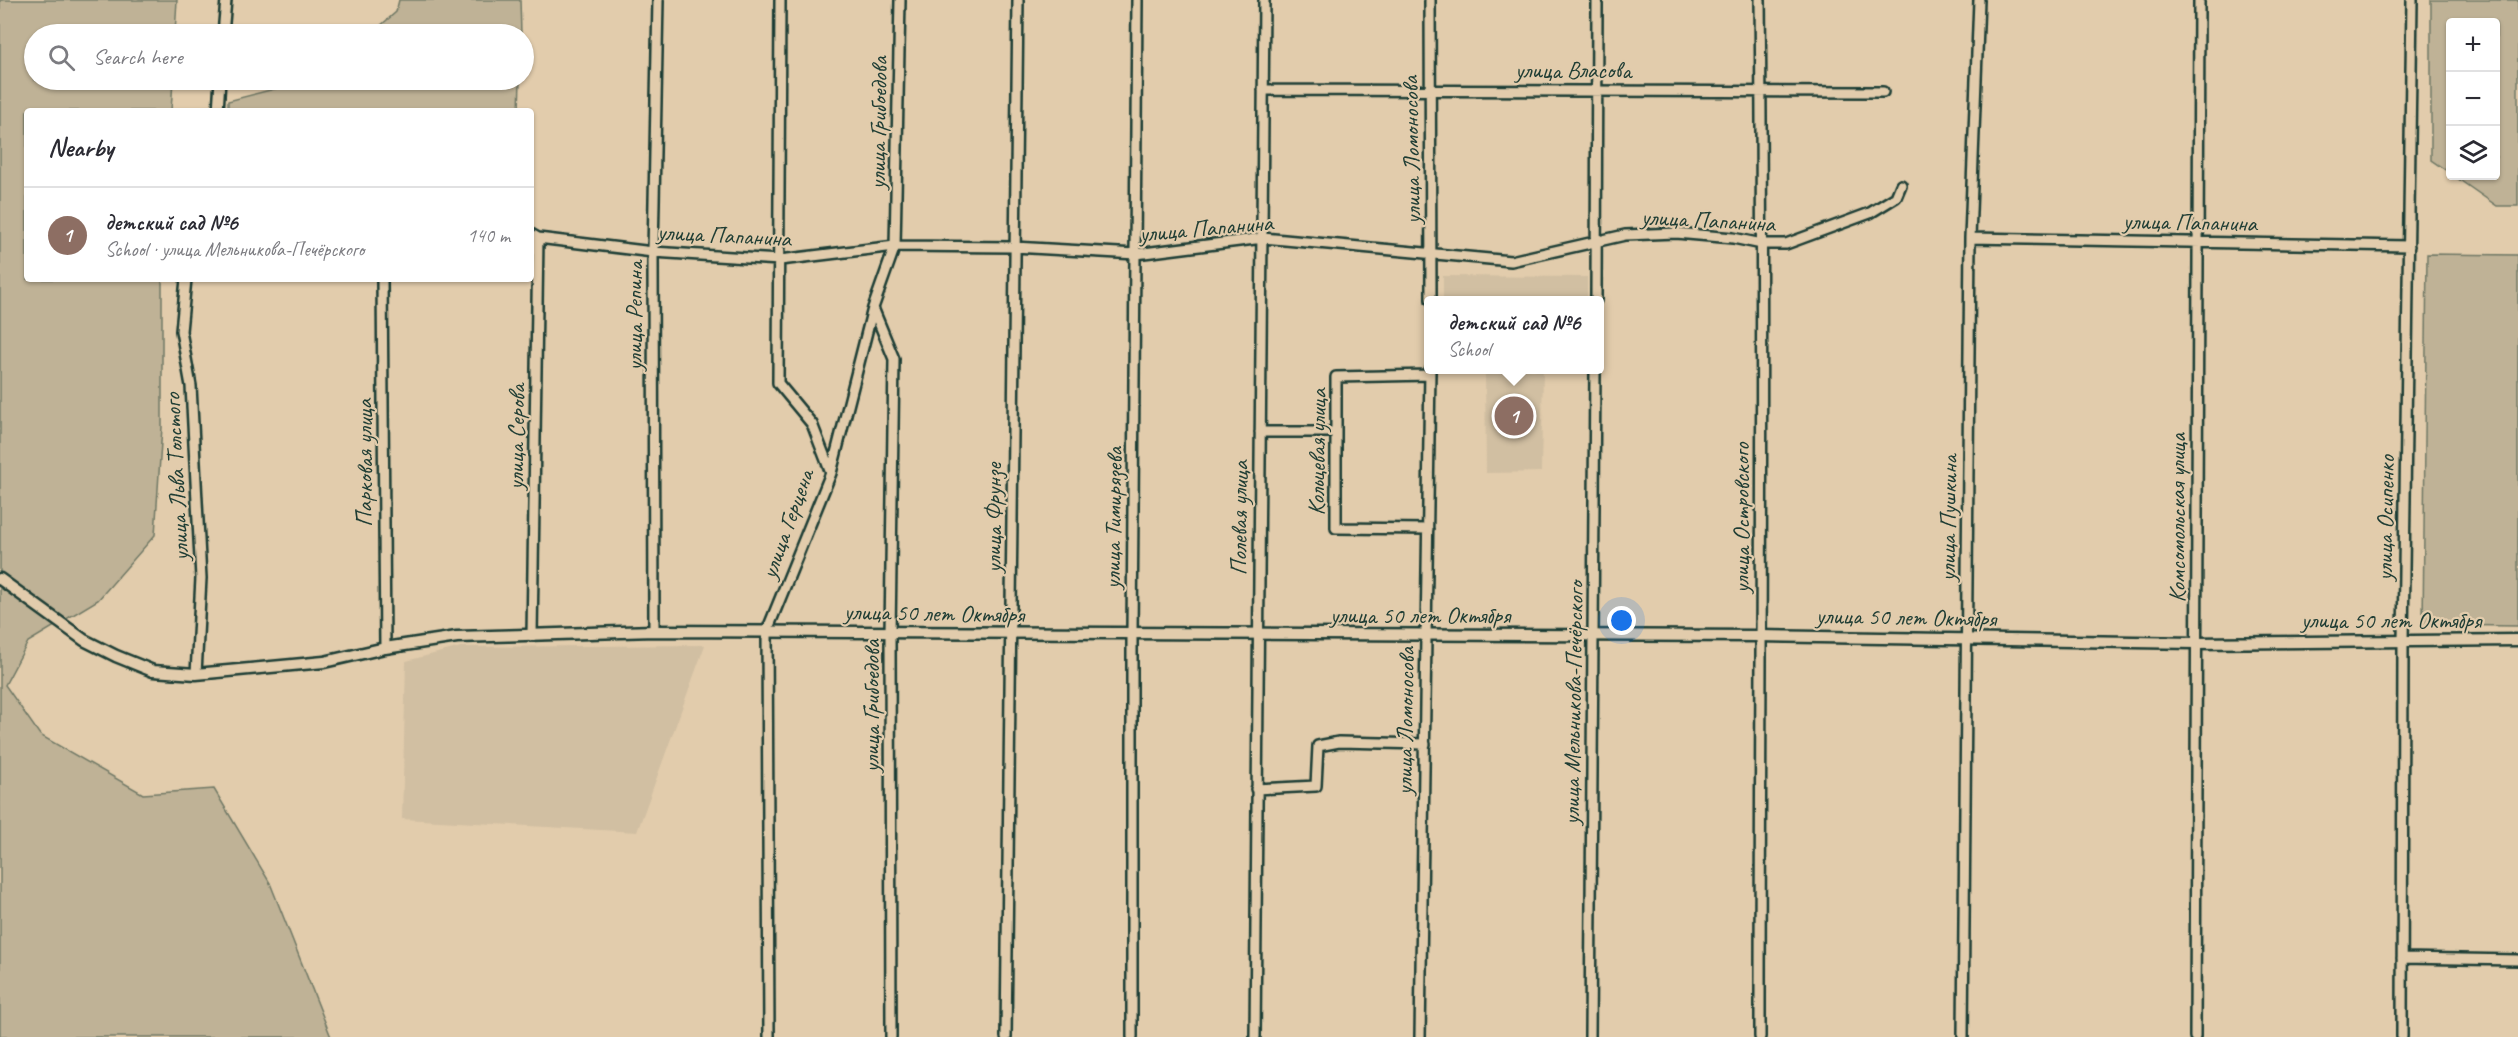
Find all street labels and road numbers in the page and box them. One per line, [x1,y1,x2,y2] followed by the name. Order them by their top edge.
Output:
[862,55,894,192] street label: улица Грибоедова
[1513,55,1633,85] street label: улица Власова
[1395,74,1427,226] street label: улица Ломоносова
[1638,201,1777,239] street label: улица Папанина
[2121,206,2259,238] street label: улица Папанина
[1136,207,1276,249] street label: улица Папанина
[654,216,793,254] street label: улица Папанина
[619,259,649,373] street label: улица Репина
[500,382,532,492] street label: улица Серова
[1301,387,1333,516] street label: Кольцевая улица
[157,391,195,564] street label: улица Льва Толстого
[349,398,379,527] street label: Парковая улица
[2162,432,2192,603] street label: Комсомольская улица
[1726,441,1756,595] street label: улица Островского
[1097,445,1129,591] street label: улица Тимирязева
[1932,452,1964,584] street label: улица Пушкина
[2369,453,2401,583] street label: улица Осипенко
[1223,459,1255,576] street label: Полевая улица
[978,461,1008,575] street label: улица Фрунзе
[753,463,821,584] street label: улица Герцена
[1556,578,1590,827] street label: улица Мельникова-Печёрского
[842,596,1026,630] street label: улица 50 лет Октября
[1328,600,1512,630] street label: улица 50 лет Октября
[1814,600,1998,634] street label: улица 50 лет Октября
[2299,605,2483,635] street label: улица 50 лет Октября
[856,638,886,774] street label: улица Грибоедова
[1389,645,1421,797] street label: улица Ломоносова

